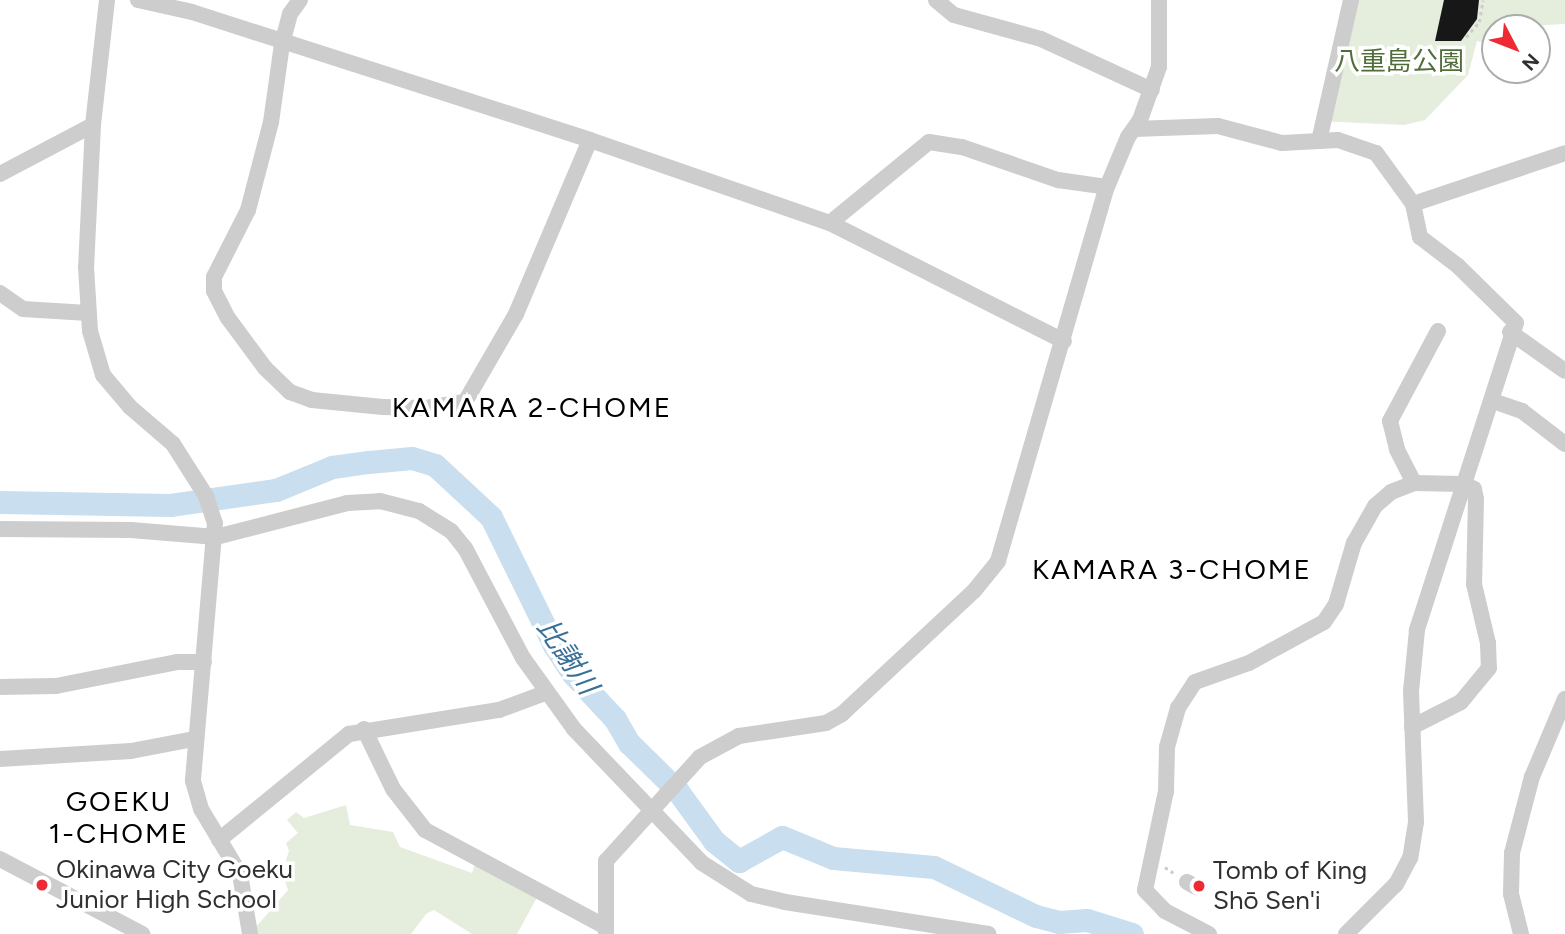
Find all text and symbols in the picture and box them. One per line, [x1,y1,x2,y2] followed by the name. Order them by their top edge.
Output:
[1481,14,1551,84] north arrow
[1334,46,1464,78] park label: 八重島公園
[1517,49,1544,75] text: N
[393,390,671,424] district label: KAMARA 2-CHOME
[1034,552,1310,586] district label: KAMARA 3-CHOME
[531,612,605,700] water label: 比謝川
[50,784,188,850] district label: GOEKU 1-CHOME
[56,854,293,916] place label: Okinawa City Goeku Junior High School
[1213,855,1367,917] place label: Tomb of King Shō Sen'i
[34,877,50,893] marker: Okinawa City Goeku Junior High School
[1191,878,1207,894] marker: Tomb of King Shō Sen'i

